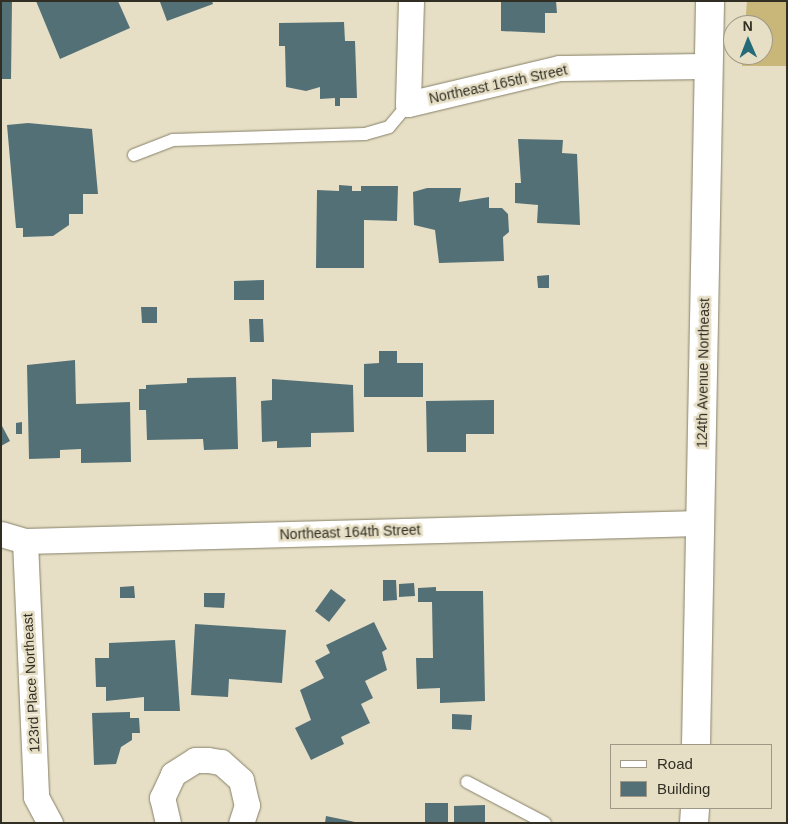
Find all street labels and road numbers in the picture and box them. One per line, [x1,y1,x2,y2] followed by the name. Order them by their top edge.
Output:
[427,61,569,107] street label: Northeast 165th Street
[693,297,713,449] street label: 124th Avenue Northeast
[279,521,421,543] street label: Northeast 164th Street
[19,613,43,753] street label: 123rd Place Northeast

